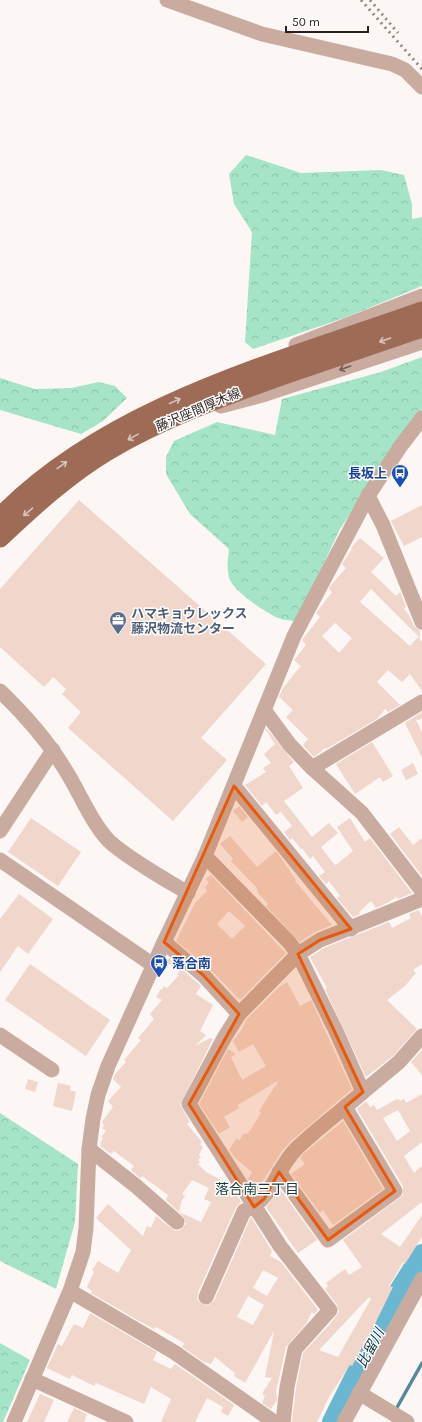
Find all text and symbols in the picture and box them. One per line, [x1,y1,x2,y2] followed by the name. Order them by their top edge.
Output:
[286,8,368,34] scale bar
[292,15,320,29] text: 50 m
[380,337,392,345] one-way arrow
[339,365,352,372] one-way arrow
[153,385,243,434] street label: 藤沢座間厚木線
[168,397,180,404] one-way arrow
[128,434,140,441] one-way arrow
[56,461,67,469] one-way arrow
[390,463,410,488] bus stop icon: 長坂上
[348,466,387,481] place label: 長坂上
[23,508,33,517] one-way arrow
[131,606,248,636] place label: ハマキョウレックス 藤沢物流センター
[108,610,128,635] office icon: ハマキョウレックス 藤沢物流センター
[149,953,169,978] bus stop icon: 落合南
[172,956,211,971] place label: 落合南
[215,1181,299,1198] district label: 落合南三丁目
[353,1324,389,1371] water label: 比留川

